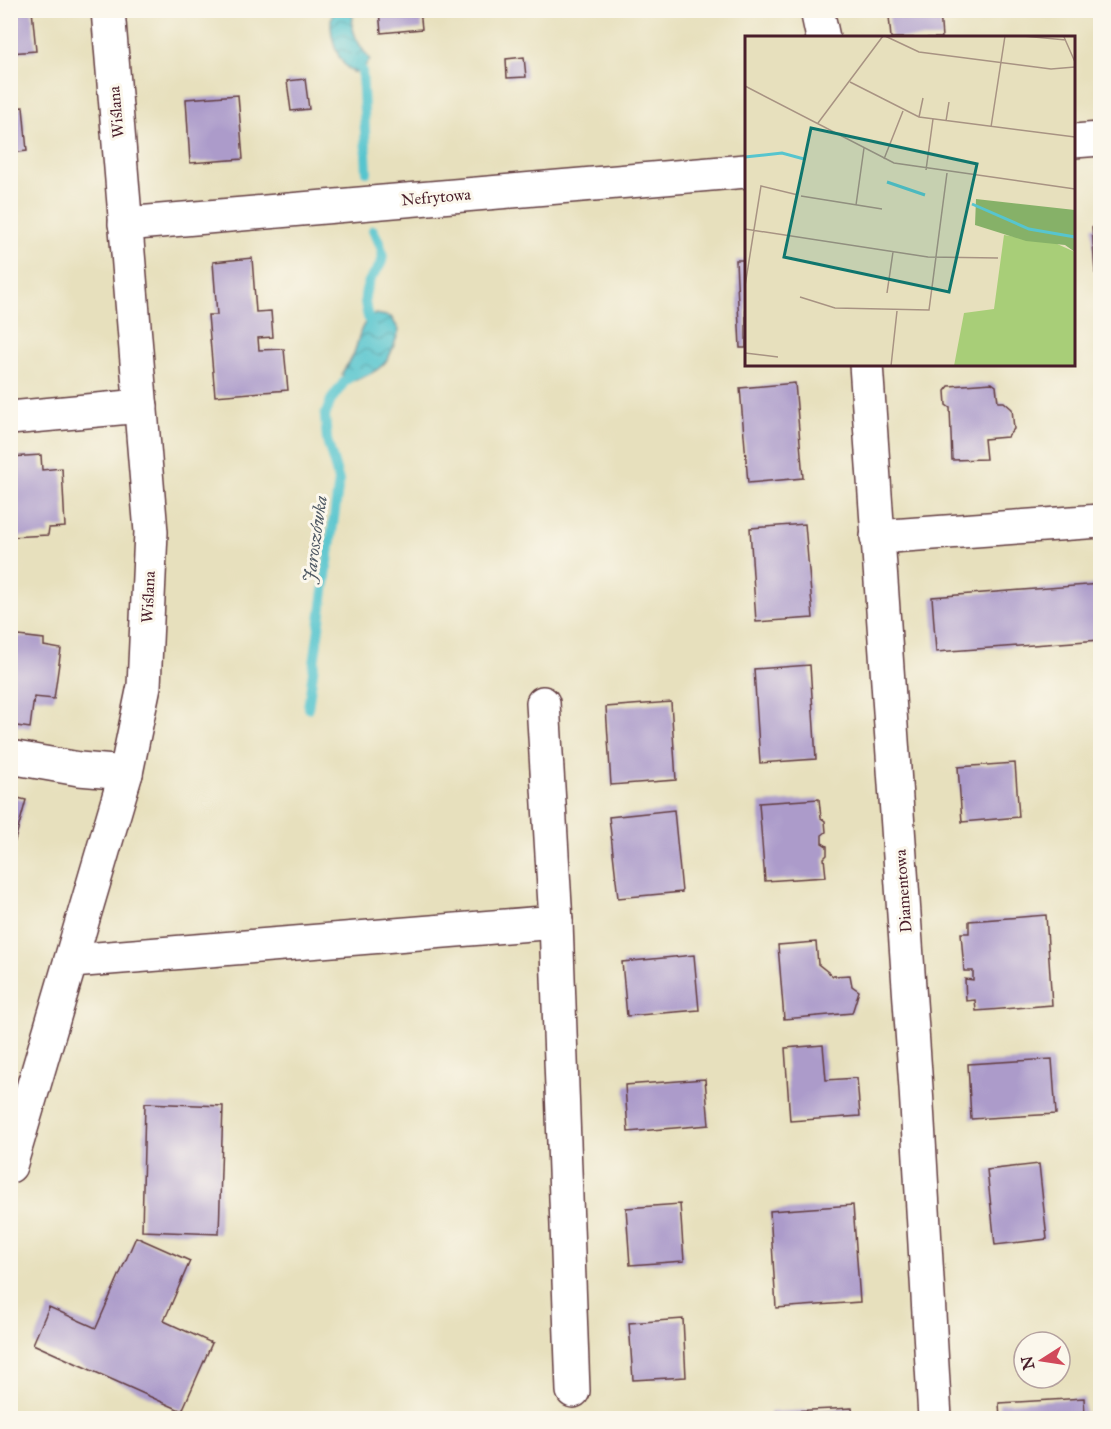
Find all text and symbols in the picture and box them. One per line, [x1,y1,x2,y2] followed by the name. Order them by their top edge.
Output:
[745,36,1075,366] inset map
[104,85,128,139] street label: Wiślana
[400,184,472,210] street label: Nefrytowa
[298,494,332,585] water label: Jaroszówka
[137,570,159,623] street label: Wiślana
[891,849,915,933] street label: Diamentowa
[1012,1330,1072,1390] north arrow
[1017,1354,1039,1372] text: N

